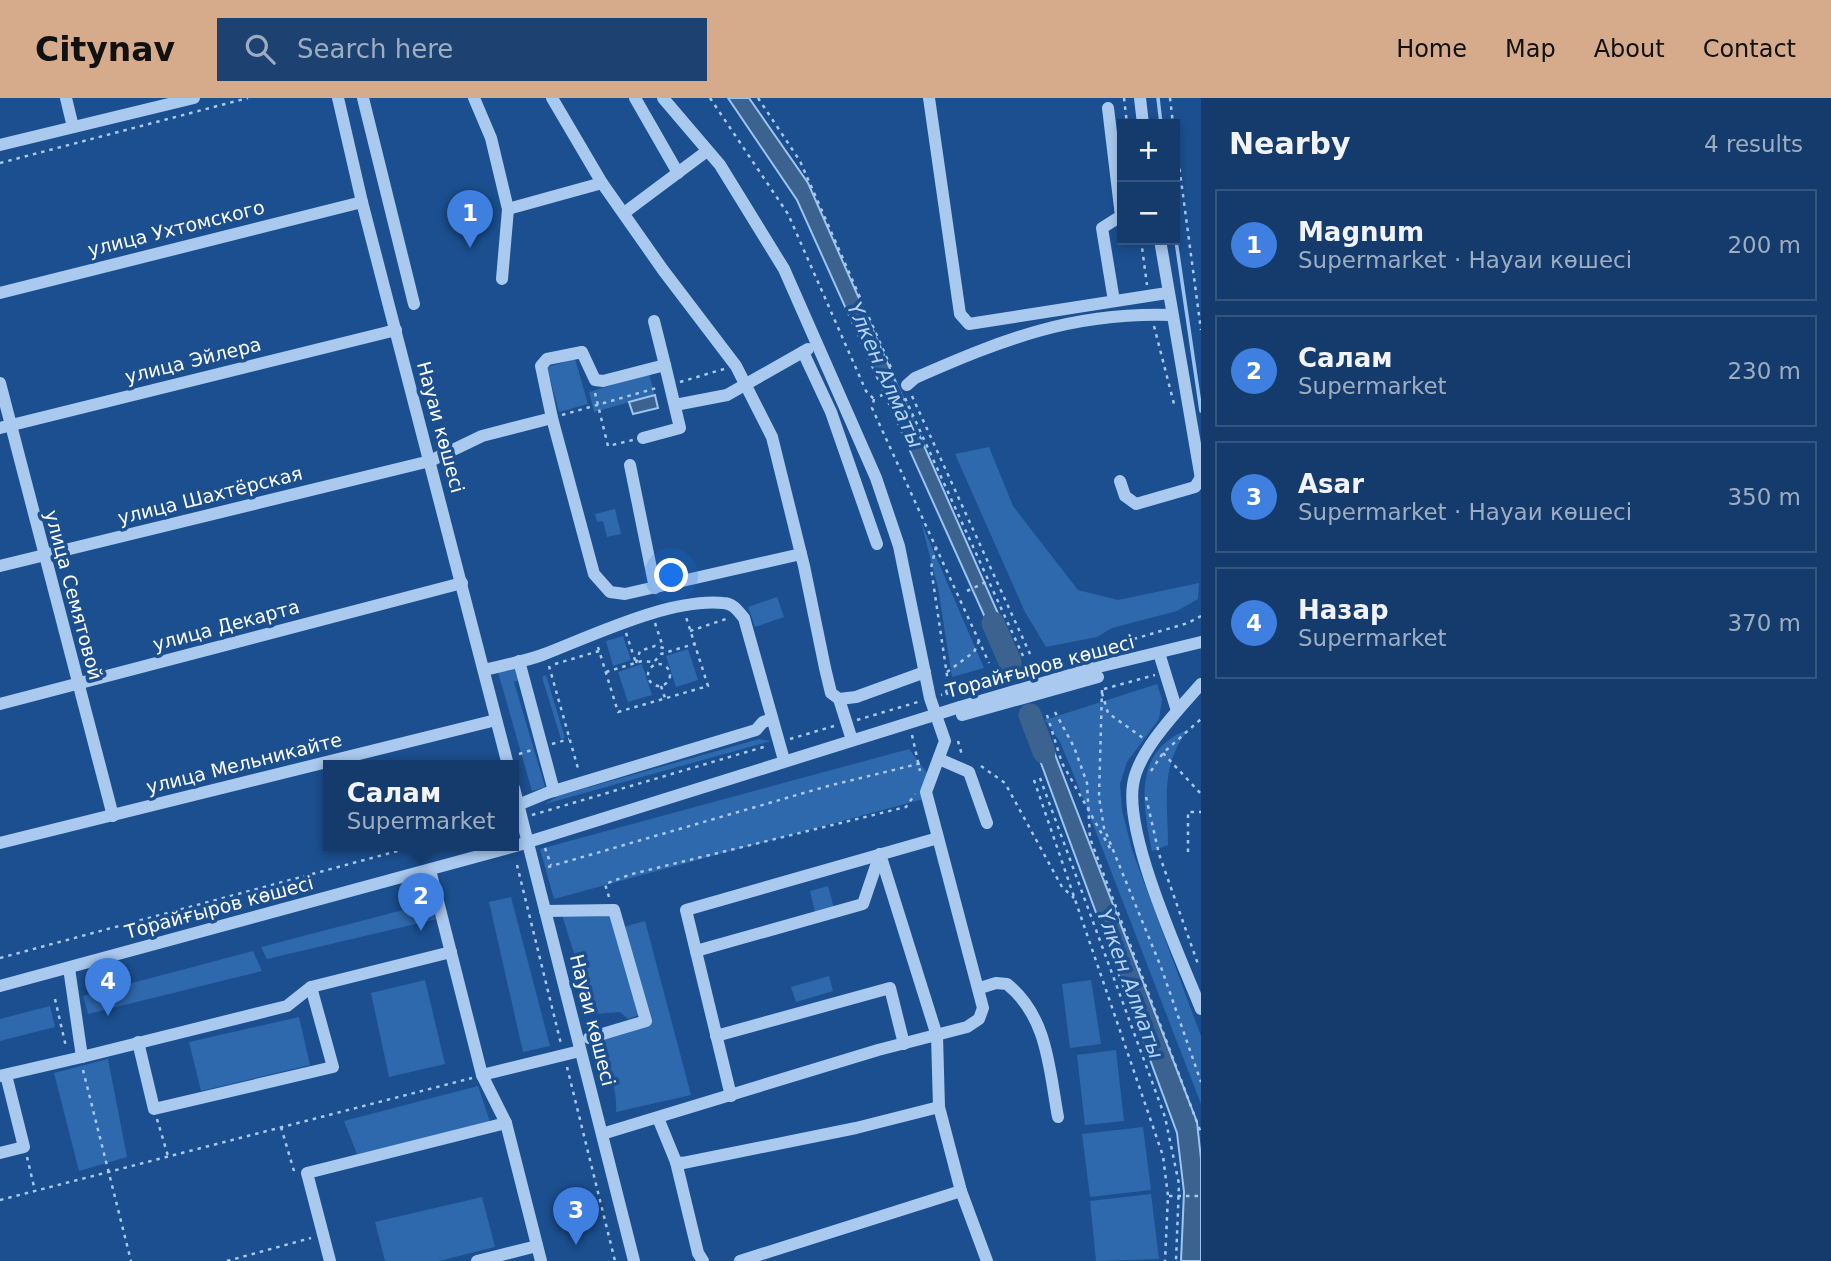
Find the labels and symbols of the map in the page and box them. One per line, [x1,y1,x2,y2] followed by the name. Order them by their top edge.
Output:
[447,190,493,248] pin: 1
[85,195,267,261] street label: улица Ухтомского
[842,298,928,452] water label: Үлкен Алматы
[123,332,263,388] street label: улица Эйлера
[413,359,469,495] street label: Науаи көшесі
[115,461,305,529] street label: улица Шахтёрская
[41,508,107,682] street label: улица Семятовой
[654,558,688,592] your location
[150,595,302,655] street label: улица Декарта
[942,630,1137,702] street label: Торайғыров көшесі
[144,728,344,798] street label: улица Мельникайте
[121,871,316,943] street label: Торайғыров көшесі
[398,873,444,931] pin: 2
[1092,906,1168,1062] water label: Үлкен Алматы
[566,952,620,1088] street label: Науаи көшесі
[85,958,131,1016] pin: 4
[553,1187,599,1245] pin: 3

